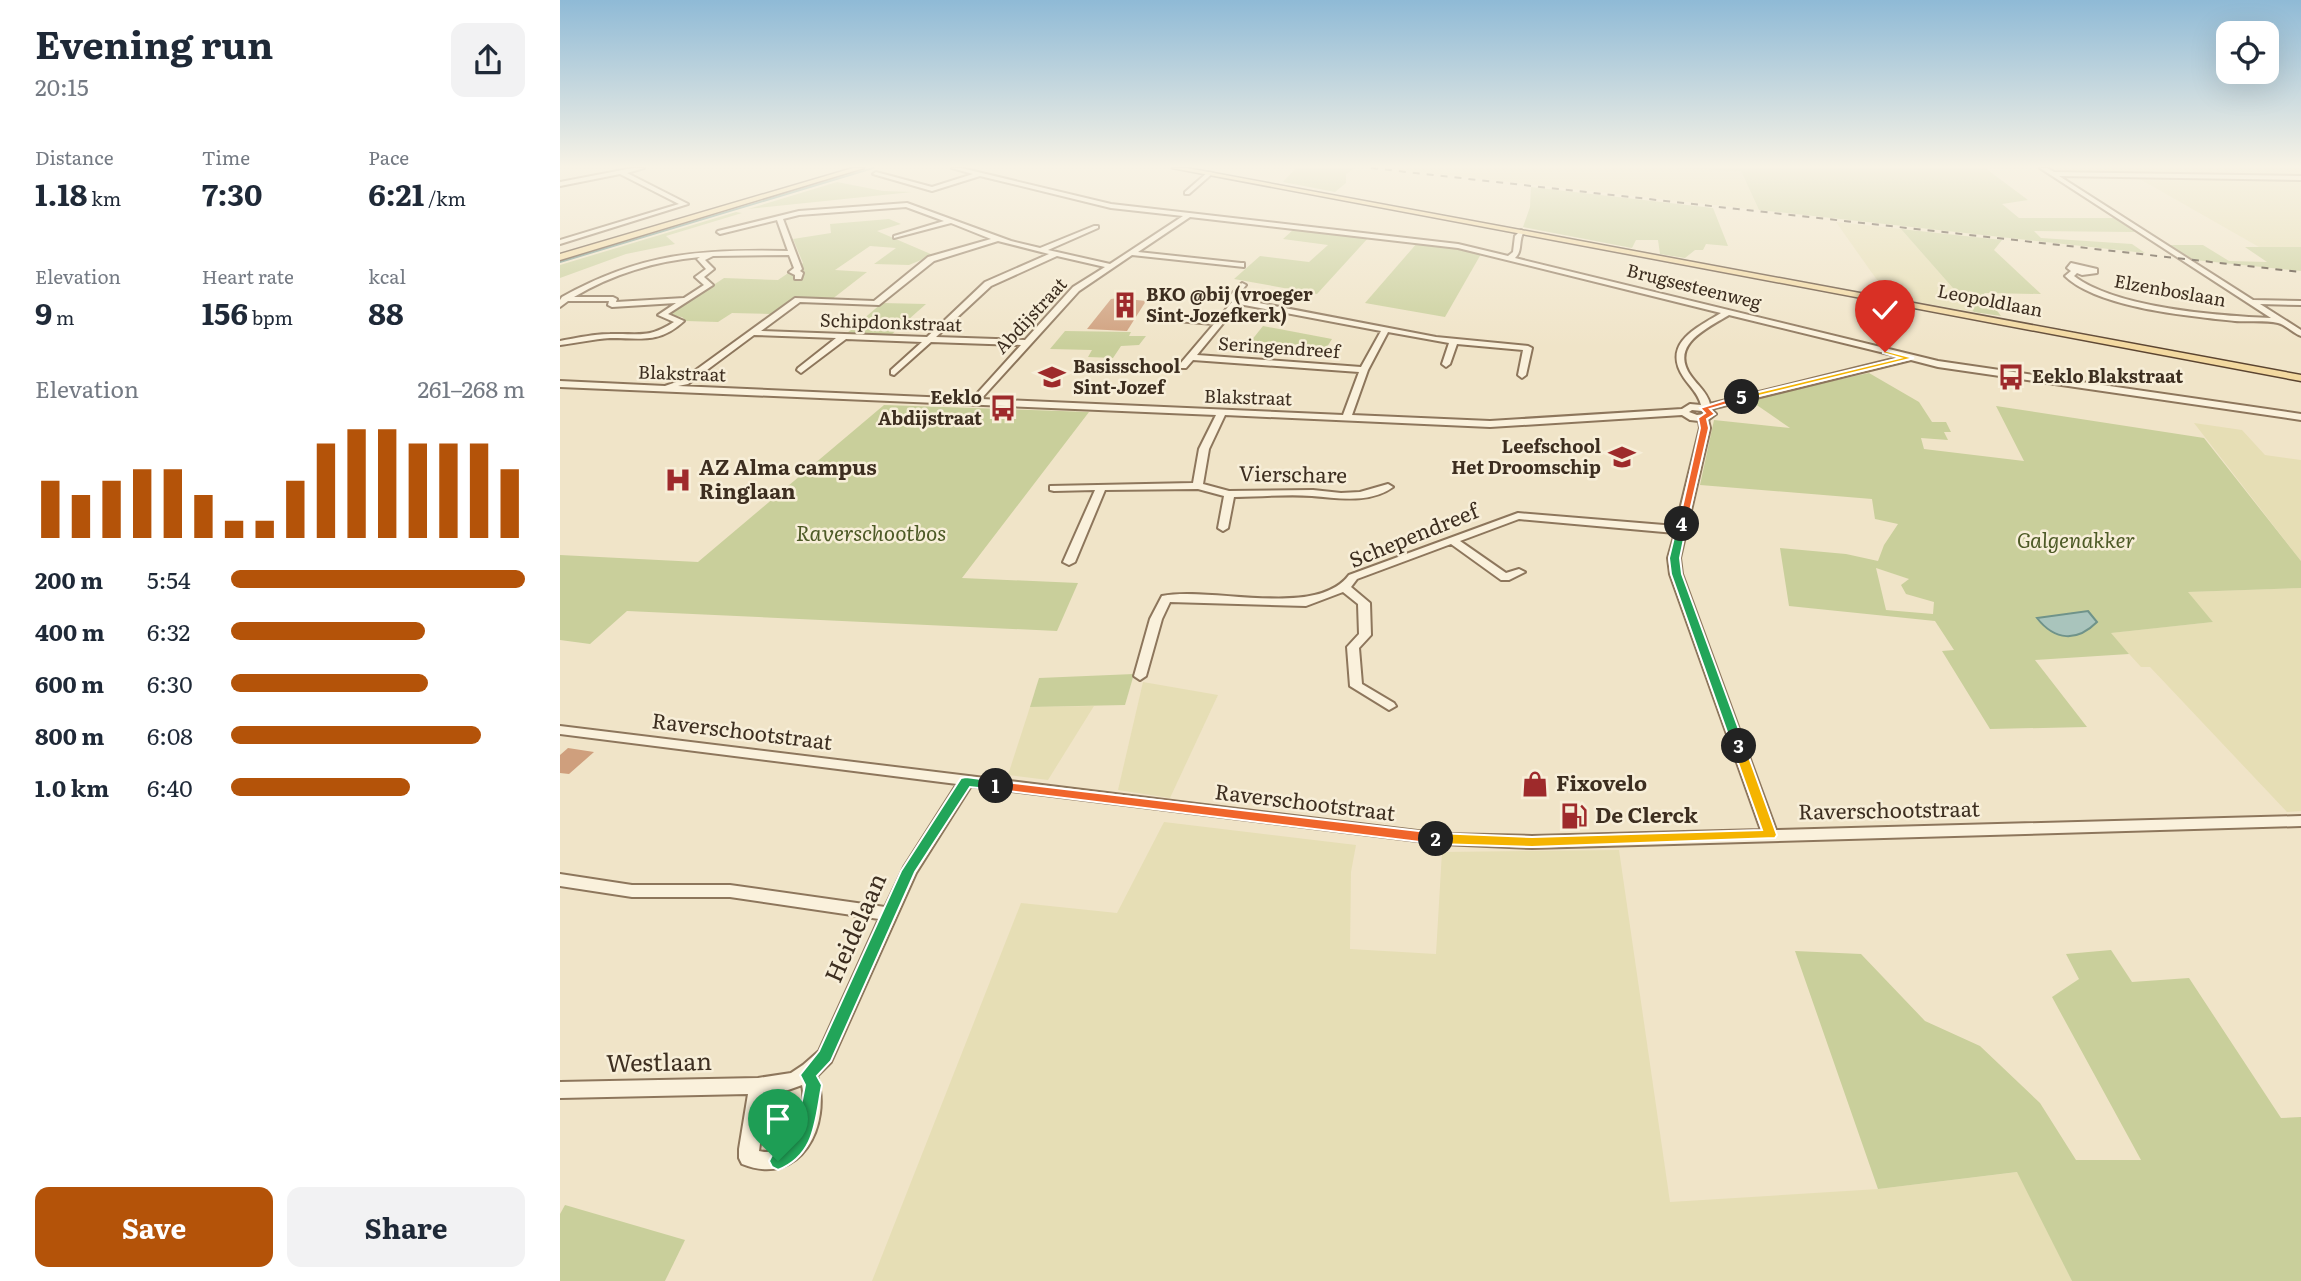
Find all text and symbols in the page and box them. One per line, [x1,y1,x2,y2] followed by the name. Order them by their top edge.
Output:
[35,14,273,71] text: Evening run
[2216,21,2279,84] map controls
[2216,21,2279,84] button: locate
[451,23,525,97] button: share
[35,69,89,103] text: 20:15
[35,143,114,171] text: Distance
[202,143,250,171] text: Time
[368,143,409,171] text: Pace
[35,171,87,215] text: 1.18
[202,171,262,215] text: 7:30
[368,171,424,215] text: 6:21
[87,184,121,212] text: km
[424,184,466,212] text: /km
[1624,256,1766,316] street label: Brugsesteenweg
[35,262,121,290] text: Elevation
[202,262,294,290] text: Heart rate
[368,262,406,290] text: kcal
[2112,266,2228,313] street label: Elzenboslaan
[987,270,1073,359] street label: Abdijstraat
[1935,276,2045,323] street label: Leopoldlaan
[1146,280,1313,328] place label: BKO @bij (vroeger Sint-Jozefkerk)
[1855,280,1915,352] pin
[35,290,52,334] text: 9
[202,290,248,334] text: 156
[368,290,404,334] text: 88
[1110,290,1140,320] building icon: BKO @bij (vroeger Sint-Jozefkerk)
[1866,291,1904,329] icon: check
[52,303,75,331] text: m
[248,303,293,331] text: bpm
[820,306,963,337] street label: Schipdonkstraat
[1217,329,1343,364] street label: Seringendreef
[1073,352,1181,400] place label: Basisschool Sint-Jozef
[638,357,727,388] street label: Blakstraat
[1037,362,1067,392] school or university icon: Basisschool Sint-Jozef
[1996,362,2026,392] bus stop icon: Eeklo Blakstraat
[2032,362,2183,389] place label: Eeklo Blakstraat
[35,371,139,405] text: Elevation
[417,371,525,405] text: 261–268 m
[1724,380,1760,414] pin: 5
[1204,381,1293,412] street label: Blakstraat
[1736,382,1747,410] text: 5
[878,383,982,431] place label: Eeklo Abdijstraat
[988,393,1018,423] bus stop icon: Eeklo Abdijstraat
[1451,432,1601,480] place label: Leefschool Het Droomschip
[1607,442,1637,472] school or university icon: Leefschool Het Droomschip
[699,450,877,505] place label: AZ Alma campus Ringlaan
[1239,456,1348,489] street label: Vierschare
[663,465,693,495] hospital icon: AZ Alma campus Ringlaan
[1344,493,1484,574] street label: Schependreef
[1664,506,1700,542] pin: 4
[1676,509,1687,537] text: 4
[796,516,946,547] park label: Raverschootbos
[2017,523,2136,554] park label: Galgenakker
[35,562,103,596] text: 200 m
[147,562,191,596] text: 5:54
[35,614,105,648] text: 400 m
[147,614,190,648] text: 6:32
[35,666,104,700] text: 600 m
[147,666,193,700] text: 6:30
[650,703,835,756] street label: Raverschootstraat
[35,718,104,752] text: 800 m
[147,718,193,752] text: 6:08
[1722,728,1756,764] pin: 3
[1733,731,1744,759] text: 3
[1556,766,1647,797] place label: Fixovelo
[978,768,1013,804] pin: 1
[1520,769,1550,799] shop icon: Fixovelo
[35,770,109,804] text: 1.0 km
[147,770,193,804] text: 6:40
[992,771,999,799] text: 1
[1213,774,1398,827] street label: Raverschootstraat
[1798,791,1981,826] street label: Raverschootstraat
[1595,798,1699,829] place label: De Clerck
[1559,801,1589,831] fuel station icon: De Clerck
[1418,822,1454,856] pin: 2
[1430,824,1441,852] text: 2
[814,867,893,987] street label: Heidelaan
[606,1042,712,1079] street label: Westlaan
[748,1089,808,1161] pin
[759,1100,797,1138] icon: arrive
[35,1187,273,1267] button: Save
[287,1187,525,1267] button: Share

